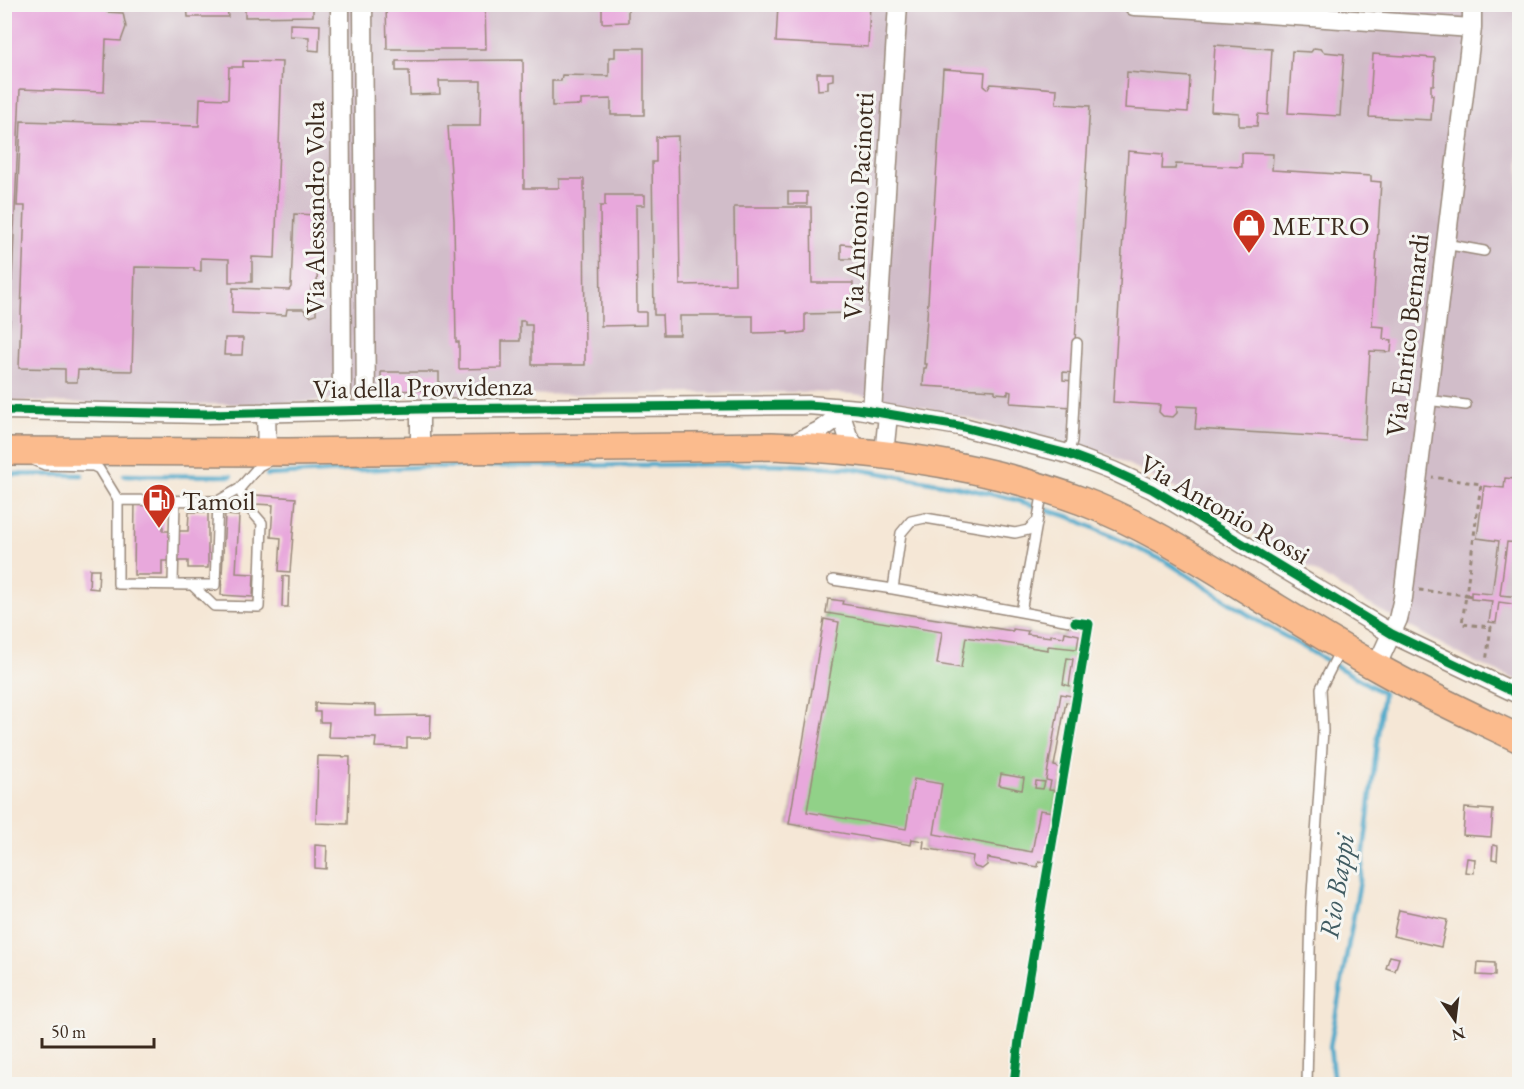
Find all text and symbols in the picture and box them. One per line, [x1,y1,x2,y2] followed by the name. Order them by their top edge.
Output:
[835,91,881,321] street label: Via Antonio Pacinotti
[297,101,332,315] street label: Via Alessandro Volta
[1231,207,1267,254] shop icon: METRO
[1272,208,1370,243] place label: METRO
[1377,231,1437,439] street label: Via Enrico Bernardi
[313,368,534,406] street label: Via della Provvidenza
[1133,446,1317,572] street label: Via Antonio Rossi
[141,482,177,529] fuel station icon: Tamoil
[182,483,256,518] place label: Tamoil
[1310,829,1362,941] water label: Rio Bappi
[1425,990,1485,1050] north arrow
[42,1011,154,1049] scale bar
[51,1020,86,1043] text: 50 m
[1450,1022,1467,1046] text: N

